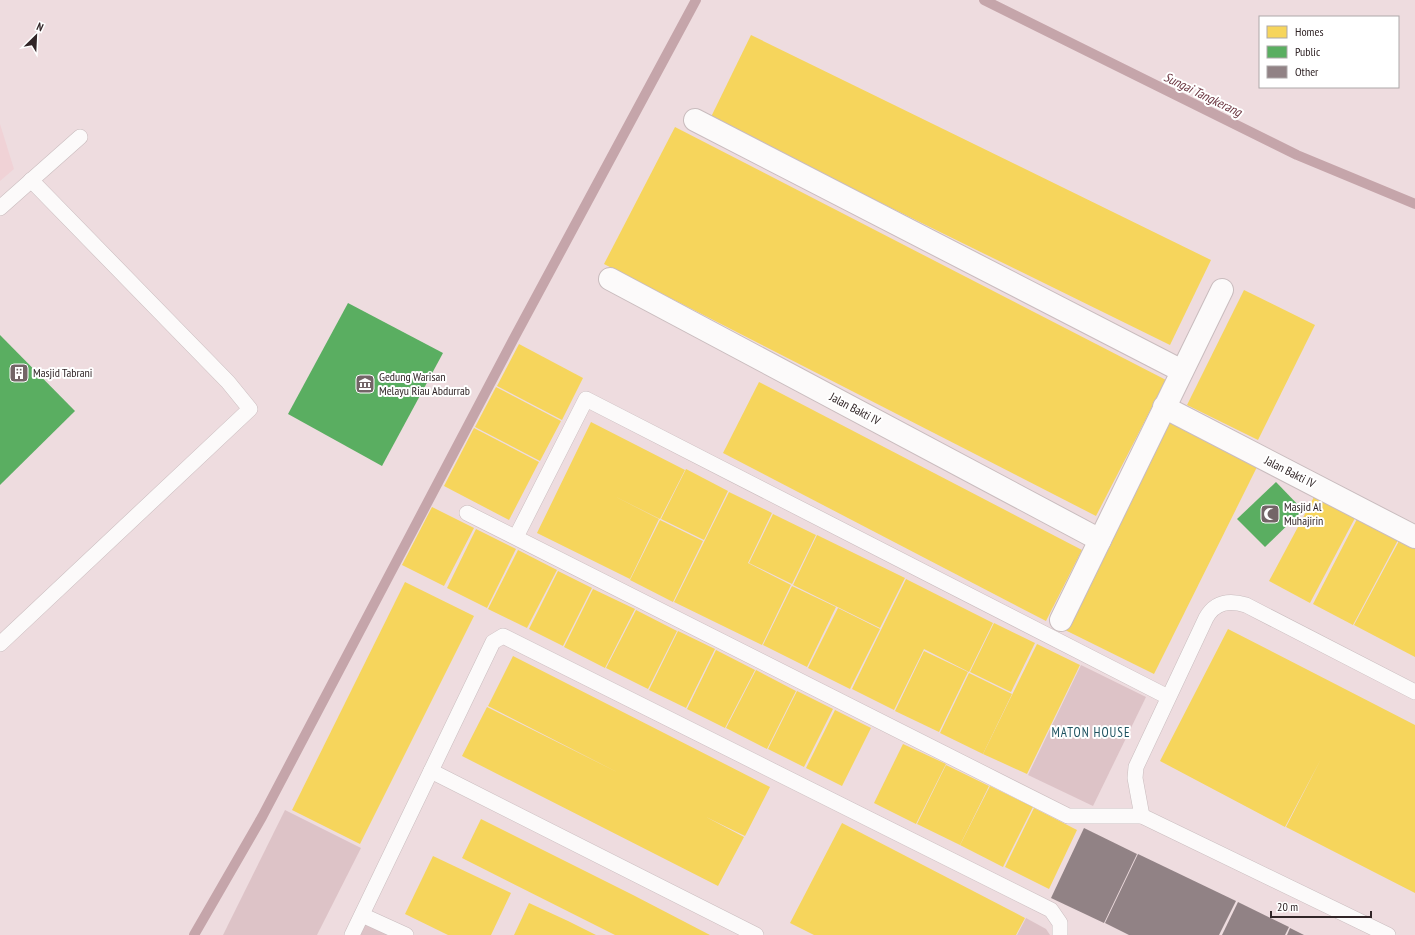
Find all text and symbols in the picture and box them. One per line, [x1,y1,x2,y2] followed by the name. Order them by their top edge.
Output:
[16,16,56,56] north arrow
[1259,16,1399,88] legend
[35,19,46,34] text: N
[1295,24,1323,39] text: Homes
[1295,44,1321,59] text: Public
[1295,64,1319,79] text: Other
[1161,68,1246,121] water label: Sungai Tangkerang
[8,362,30,384] building icon: Masjid Tabrani
[33,365,92,380] place label: Masjid Tabrani
[379,369,470,398] place label: Gedung Warisan Melayu Riau Abdurrab
[354,373,376,395] museum icon: Gedung Warisan Melayu Riau Abdurrab
[827,389,883,428] street label: Jalan Bakti IV
[1261,452,1319,491] street label: Jalan Bakti IV
[1284,499,1323,528] place label: Masjid Al Muhajirin
[1259,503,1281,525] mosque icon: Masjid Al Muhajirin
[1052,724,1130,741] district label: MATON HOUSE
[1271,893,1371,919] scale bar
[1277,899,1298,914] text: 20 m

